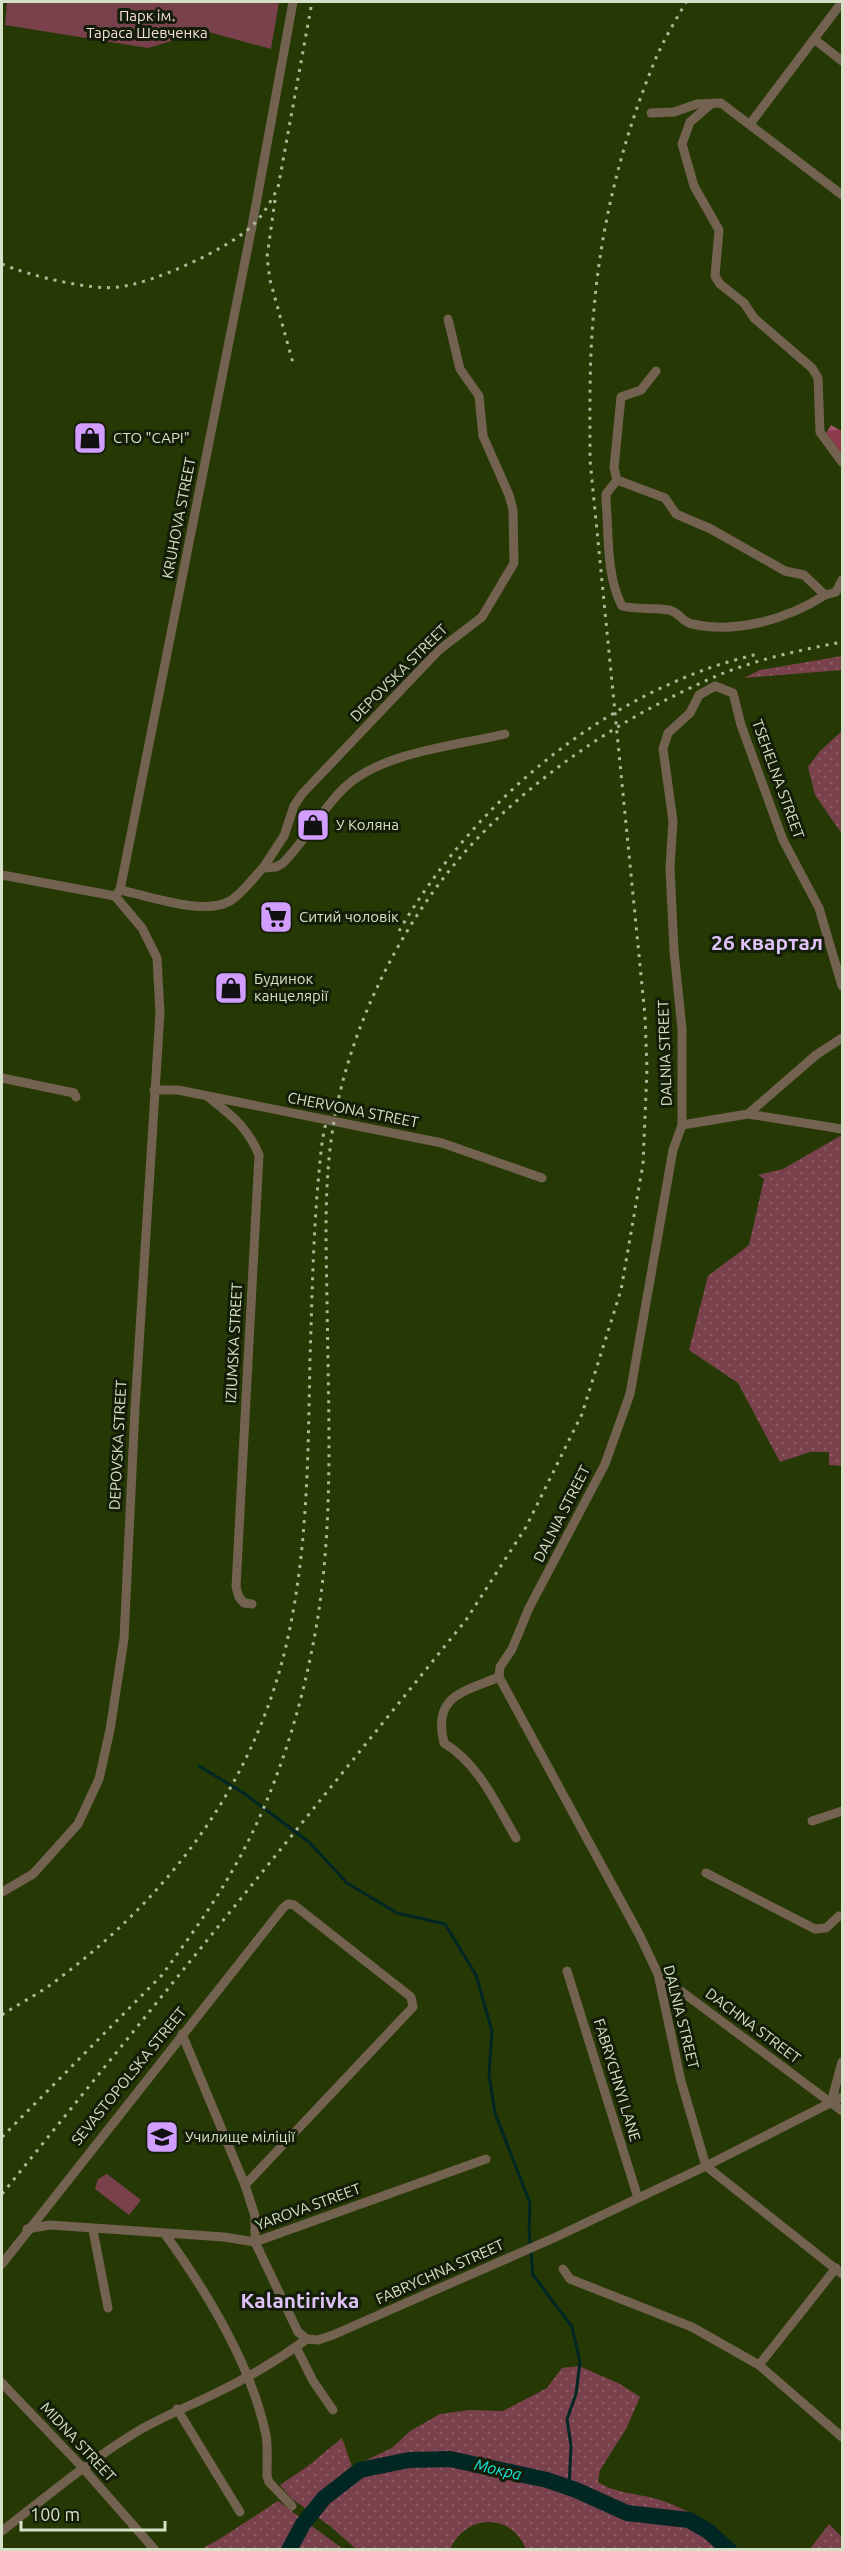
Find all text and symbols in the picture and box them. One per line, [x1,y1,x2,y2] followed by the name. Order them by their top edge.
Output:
[86,7,208,41] park label: Парк ім. Тараса Шевченка
[72,420,108,456] shop icon: СТО "CAPI"
[113,429,190,446] place label: СТО "CAPI"
[158,455,199,580] street label: KRUHOVA STREET
[347,620,451,725] street label: DEPOVSKA STREET
[749,717,808,841] street label: TSEHELNA STREET
[295,807,331,843] shop icon: У Коляна
[336,816,399,833] place label: У Коляна
[258,899,294,935] supermarket icon: Ситий чоловік
[299,908,399,925] place label: Ситий чоловік
[711,930,823,954] district label: 26 квартал
[213,970,249,1006] shop icon: Будинок канцелярії
[254,970,328,1004] place label: Будинок канцелярії
[654,999,675,1106] street label: DALNIA STREET
[286,1088,421,1131] street label: CHERVONA STREET
[222,1282,245,1404] street label: IZIUMSKA STREET
[106,1379,129,1511] street label: DEPOVSKA STREET
[530,1462,594,1565] street label: DALNIA STREET
[660,1963,703,2071] street label: DALNIA STREET
[703,1984,805,2067] street label: DACHNA STREET
[68,2003,190,2148] street label: SEVASTOPOLSKA STREET
[591,2017,644,2143] street label: FABRYCHNYI LANE
[144,2119,180,2155] school or university icon: Училище міліції
[185,2128,295,2145] place label: Училище міліції
[253,2179,363,2233] street label: YAROVA STREET
[373,2235,507,2307] street label: FABRYCHNA STREET
[241,2288,359,2312] district label: Kalantirivka
[37,2399,120,2485] street label: MIDNA STREET
[473,2455,524,2483] water label: Мокра
[21,2494,165,2532] scale bar
[30,2504,80,2524] text: 100 m

